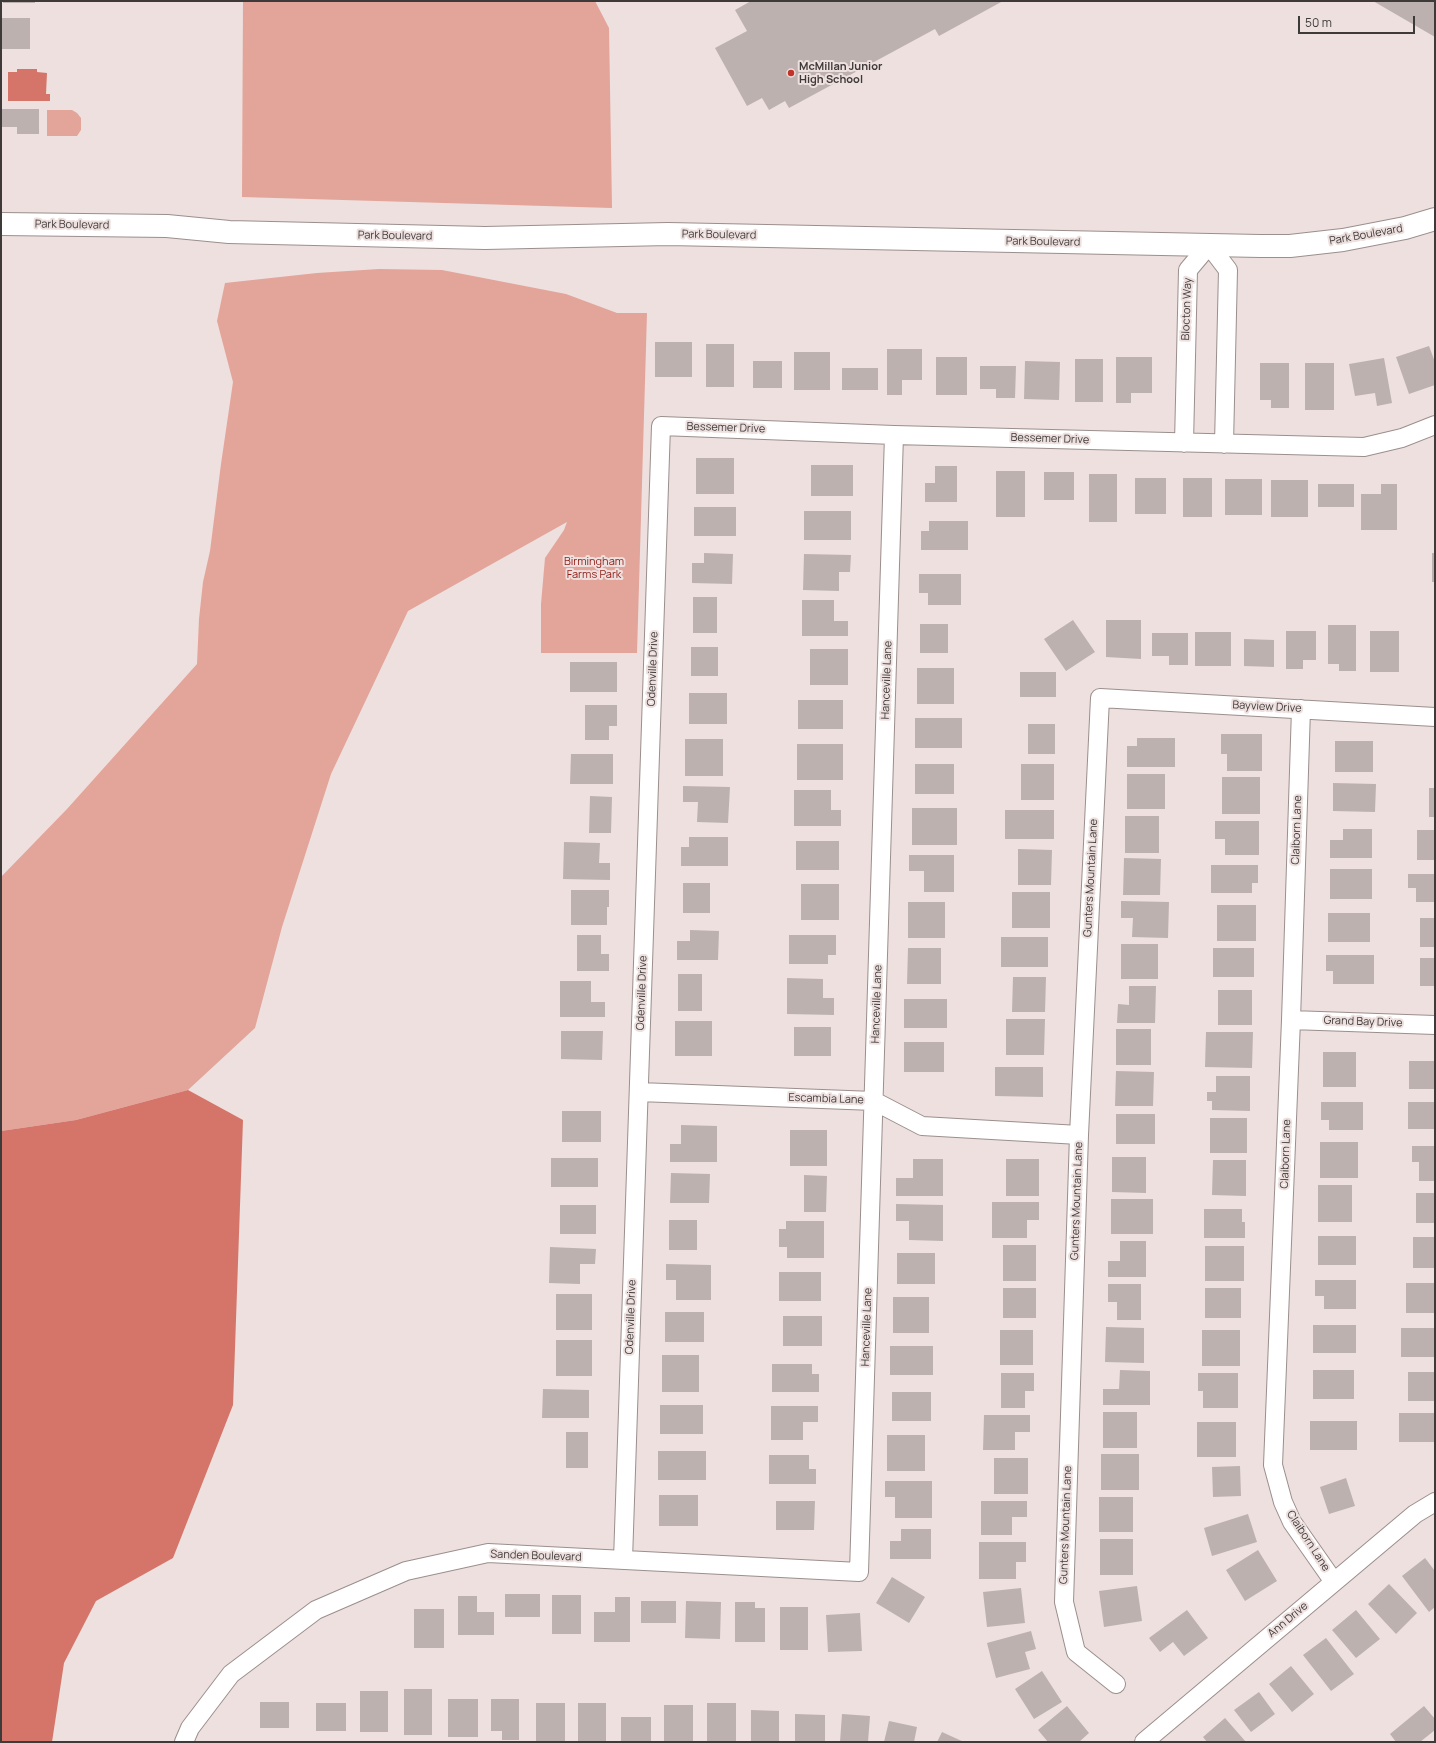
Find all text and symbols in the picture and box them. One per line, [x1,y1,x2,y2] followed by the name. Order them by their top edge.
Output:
[1300,8,1417,34] scale bar
[1305,14,1332,31] text: 50 m
[799,60,882,86] place label: McMillan Junior High School
[786,68,796,78] marker: McMillan Junior High School
[35,218,109,232] street label: Park Boulevard
[1328,222,1404,248] street label: Park Boulevard
[682,228,756,242] street label: Park Boulevard
[358,229,432,243] street label: Park Boulevard
[1006,235,1080,249] street label: Park Boulevard
[1179,277,1195,341] street label: Blocton Way
[686,420,766,436] street label: Bessemer Drive
[1010,431,1090,447] street label: Bessemer Drive
[564,555,624,581] park label: Birmingham Farms Park
[645,631,661,707] street label: Odenville Drive
[879,640,895,720] street label: Hanceville Lane
[1232,699,1302,715] street label: Bayview Drive
[1289,795,1305,865] street label: Claiborn Lane
[1081,819,1101,937] street label: Gunters Mountain Lane
[634,955,650,1031] street label: Odenville Drive
[869,964,885,1044] street label: Hanceville Lane
[1323,1014,1403,1030] street label: Grand Bay Drive
[788,1091,864,1107] street label: Escambia Lane
[1278,1119,1294,1189] street label: Claiborn Lane
[1068,1142,1086,1260] street label: Gunters Mountain Lane
[623,1279,639,1355] street label: Odenville Drive
[859,1287,875,1367] street label: Hanceville Lane
[1057,1466,1075,1584] street label: Gunters Mountain Lane
[1284,1508,1332,1574] street label: Claiborn Lane
[490,1548,582,1564] street label: Sanden Boulevard
[1265,1600,1311,1640] street label: Ann Drive

